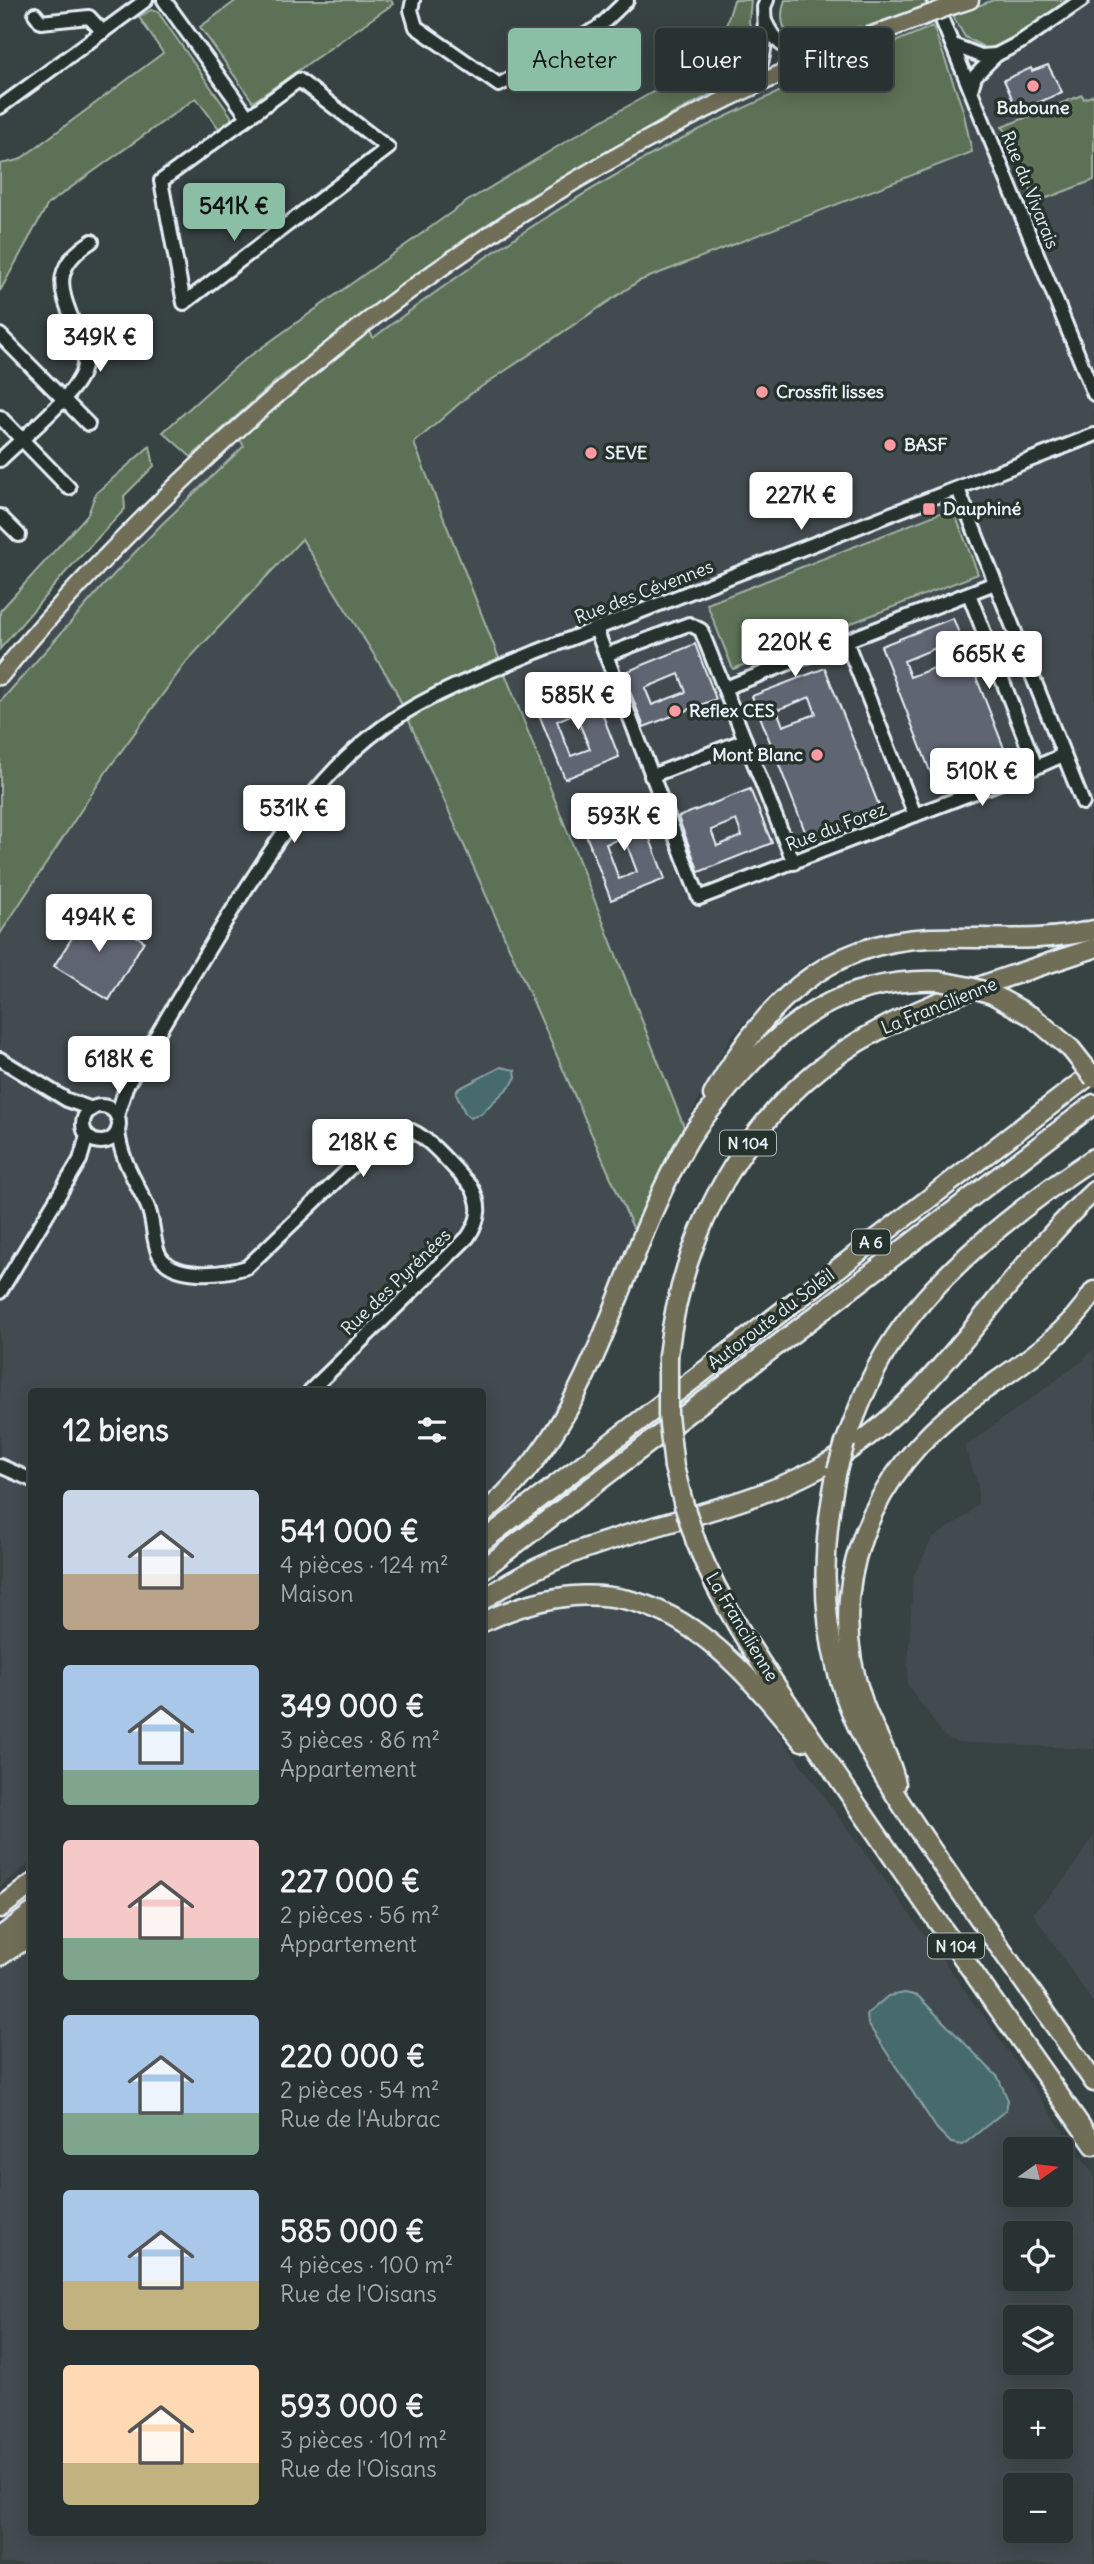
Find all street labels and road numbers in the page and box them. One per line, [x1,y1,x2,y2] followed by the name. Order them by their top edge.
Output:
[996,128,1065,252] street label: Rue du Vivarais
[571,555,716,629] street label: Rue des Cévennes
[782,797,890,856] street label: Rue du Forez
[877,972,1000,1039] street label: La Francilienne
[720,1130,776,1156] road number: N 104
[336,1223,455,1340] street label: Rue des Pyrénées
[852,1230,890,1254] road number: A 6
[703,1263,839,1374] street label: Autoroute du Soleil
[701,1568,784,1685] street label: La Francilienne
[928,1934,984,1958] road number: N 104

